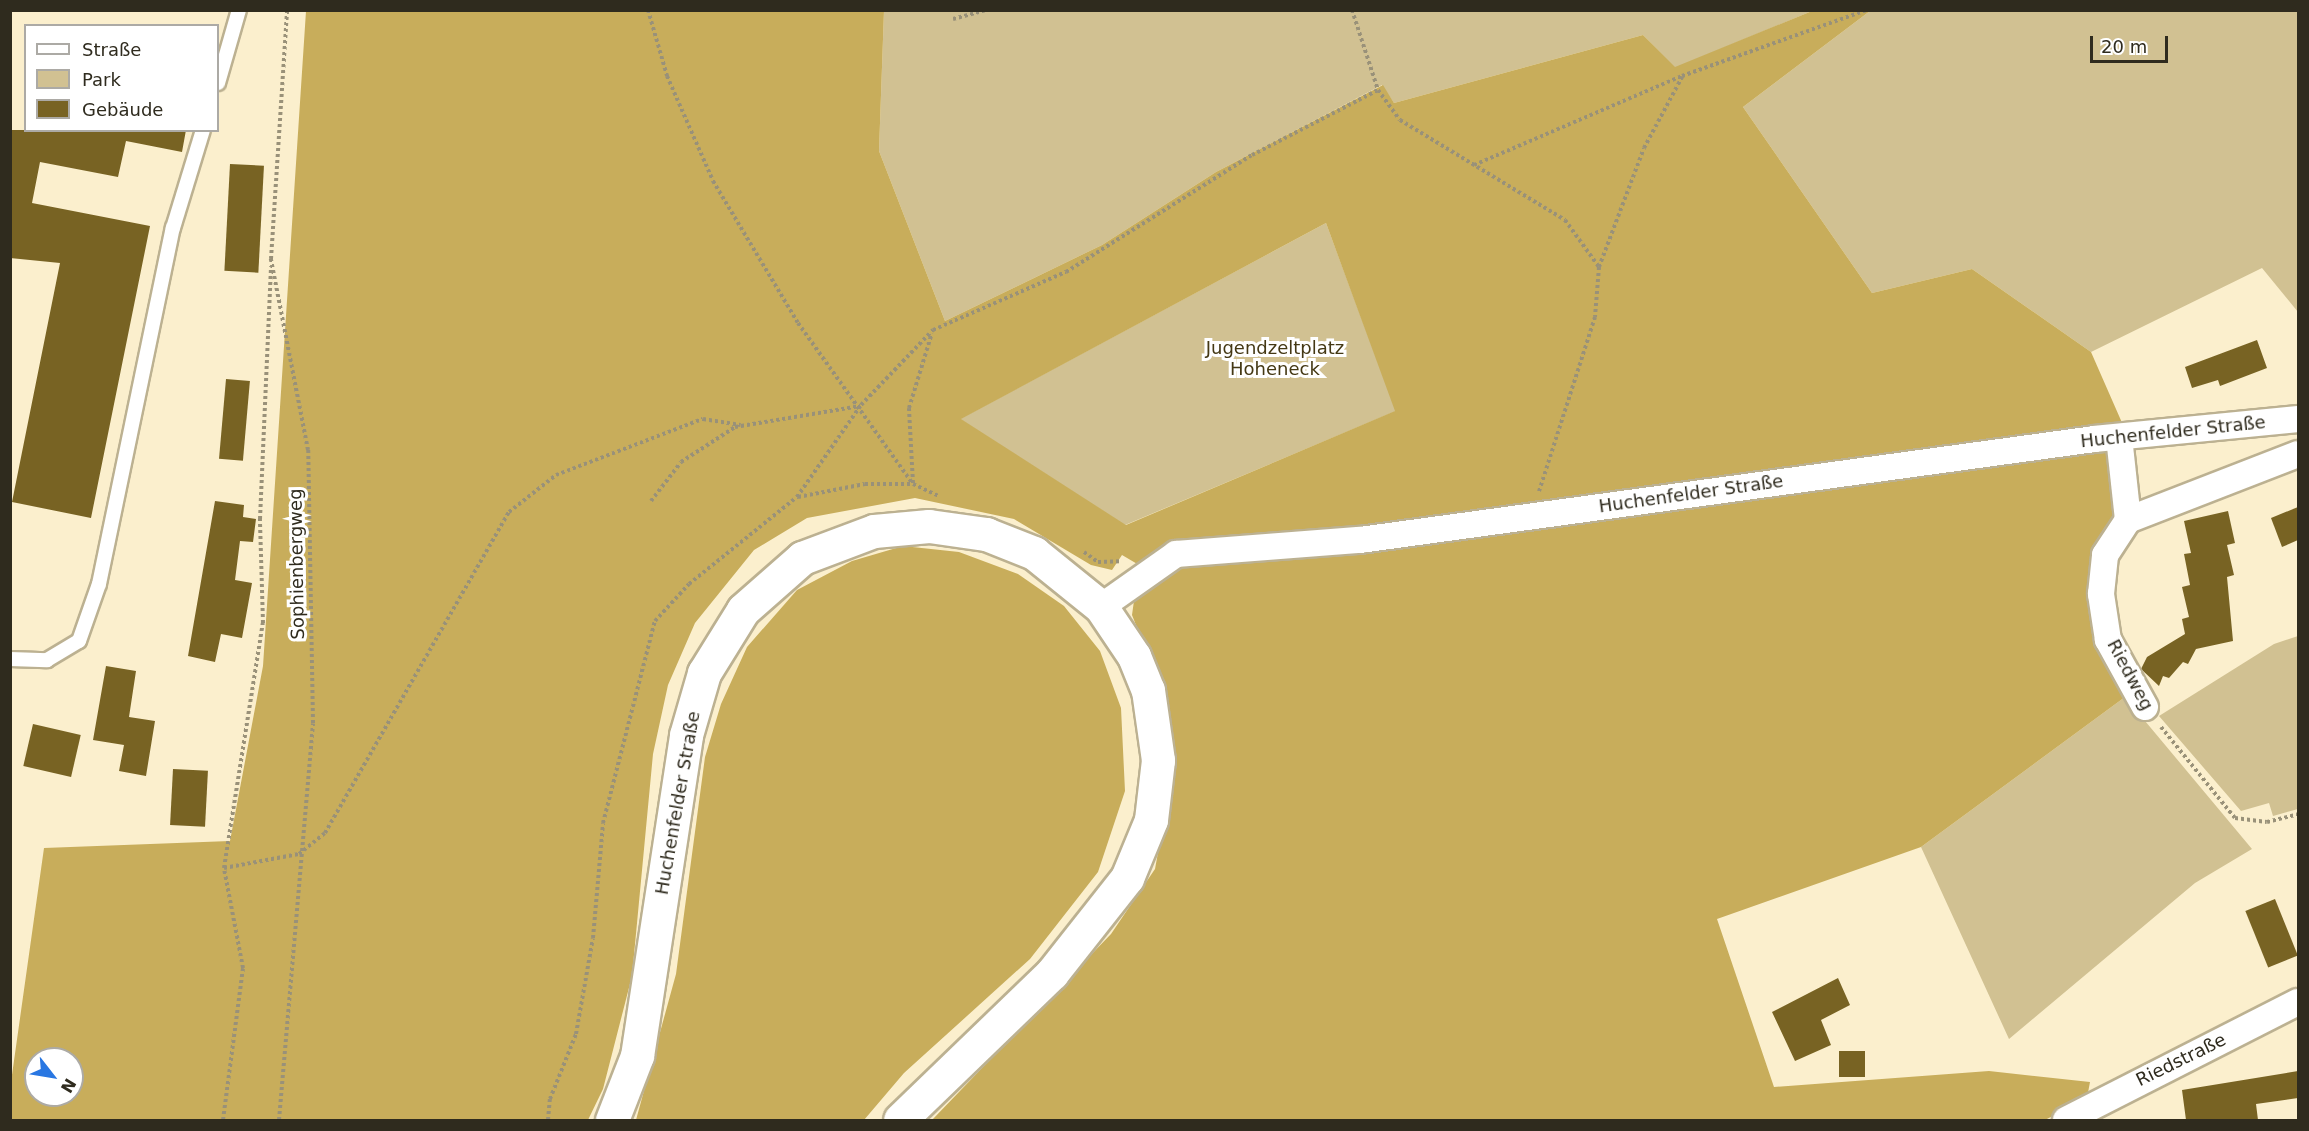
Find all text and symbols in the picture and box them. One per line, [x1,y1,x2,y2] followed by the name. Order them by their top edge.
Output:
[24,24,219,132] legend
[2093,24,2171,62] scale bar
[2101,36,2147,57] text: 20 m
[82,39,141,60] text: Straße
[82,69,121,90] text: Park
[82,99,163,120] text: Gebäude
[1206,338,1344,380] park label: Jugendzeltplatz Hoheneck
[2079,412,2267,452] street label: Huchenfelder Straße
[1597,470,1785,518] street label: Huchenfelder Straße
[285,488,309,640] street label: Sophienbergweg
[2102,636,2158,714] street label: Riedweg
[651,709,705,897] street label: Huchenfelder Straße
[2133,1029,2229,1091] street label: Riedstraße
[24,1047,84,1107] north arrow
[57,1075,80,1096] text: N

